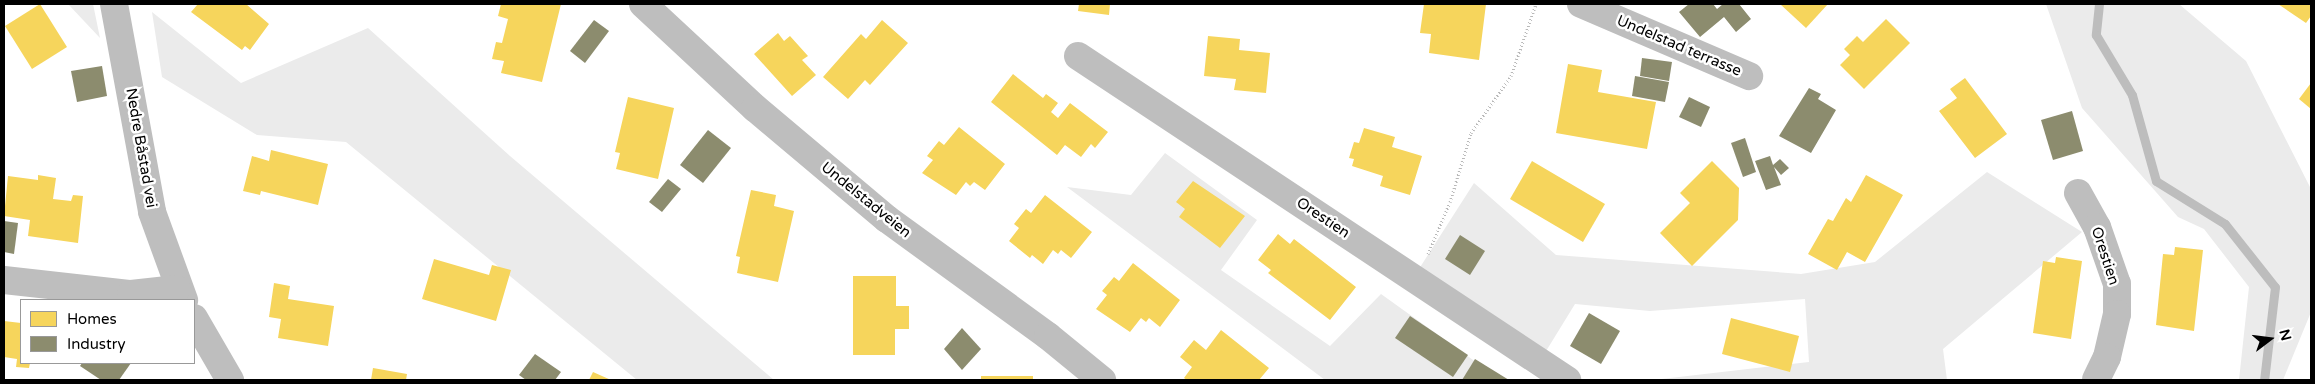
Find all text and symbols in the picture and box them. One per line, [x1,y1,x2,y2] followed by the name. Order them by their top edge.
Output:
[1614,12,1744,80] street label: Undelstad terrasse
[122,87,160,209] street label: Nedre Båstad vei
[817,158,915,242] street label: Undelstadveien
[1293,194,1353,242] street label: Orestien
[2087,225,2123,287] street label: Orestien
[20,299,195,364] legend
[67,310,117,328] text: Homes
[2245,314,2295,364] north arrow
[2275,327,2295,343] text: N
[67,335,126,353] text: Industry

